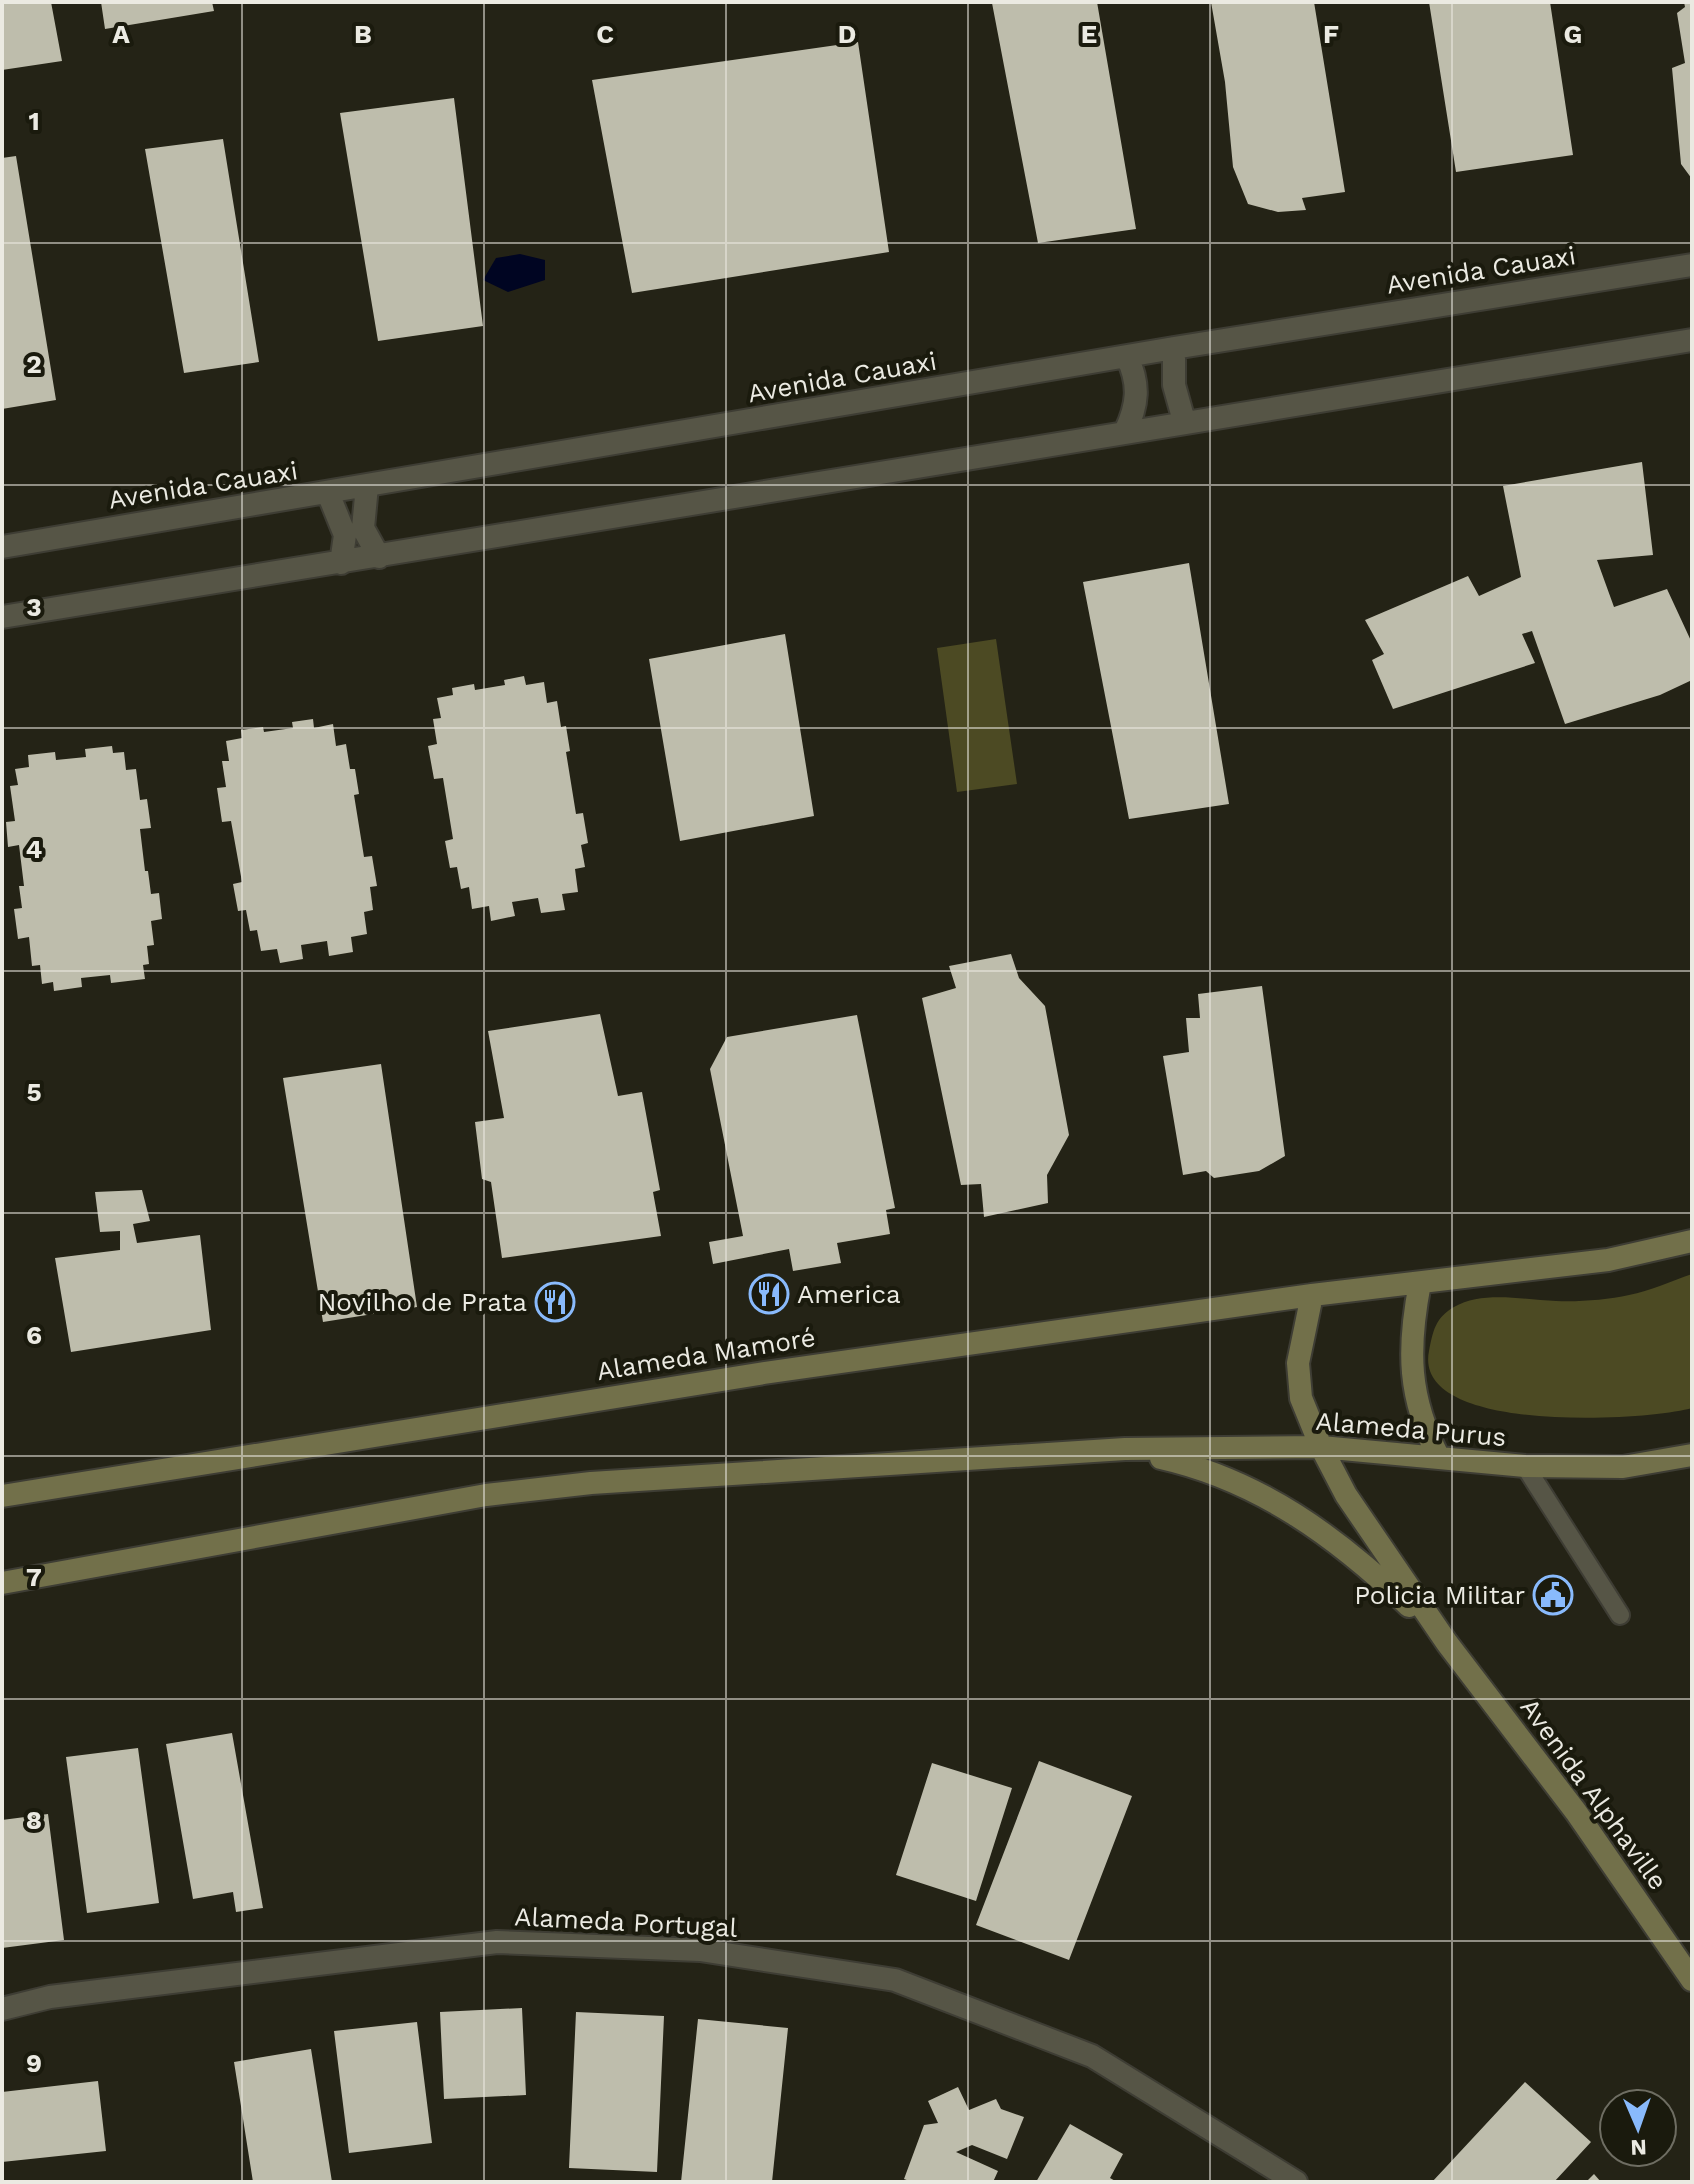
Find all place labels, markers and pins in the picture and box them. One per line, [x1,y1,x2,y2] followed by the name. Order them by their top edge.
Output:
[748,1273,790,1315] restaurant icon: America
[797,1279,901,1309] place label: America
[534,1281,576,1323] restaurant icon: Novilho de Prata
[317,1287,527,1317] place label: Novilho de Prata
[1532,1574,1574,1616] public building icon: Policia Militar
[1354,1580,1525,1610] place label: Policia Militar

